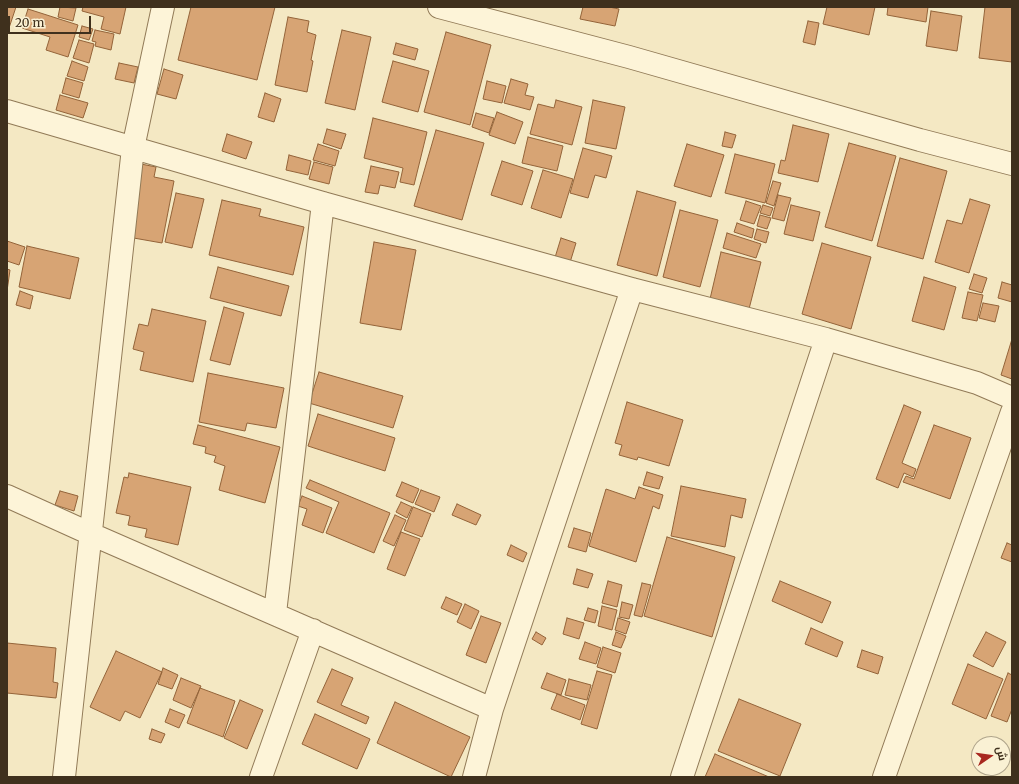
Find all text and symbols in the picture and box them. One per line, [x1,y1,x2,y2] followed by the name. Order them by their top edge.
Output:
[10,8,93,34] scale bar
[15,15,44,30] text: 20 m
[971,736,1011,776] north arrow
[993,745,1010,762] text: ش

